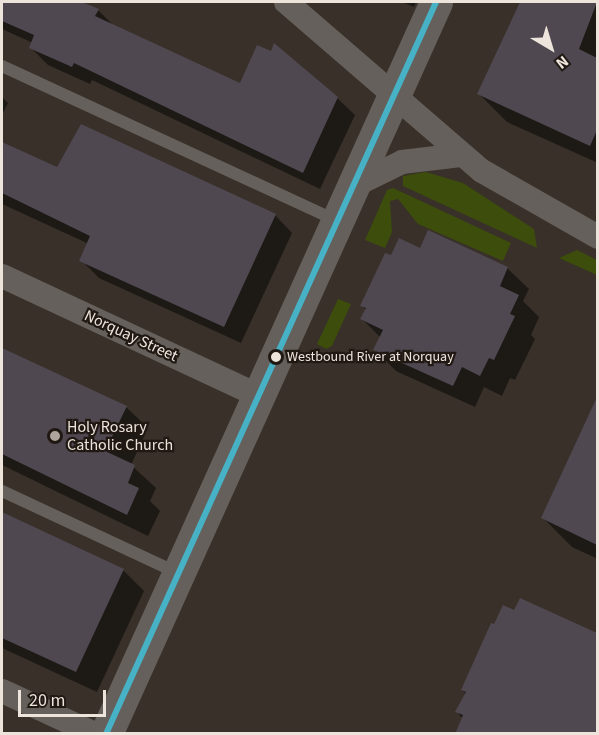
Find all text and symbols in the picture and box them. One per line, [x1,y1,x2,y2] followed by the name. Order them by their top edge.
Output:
[521,18,581,78] north arrow
[551,50,573,74] text: N
[81,306,181,366] street label: Norquay Street
[287,349,454,365] place label: Westbound River at Norquay
[270,351,282,363] marker: Westbound River at Norquay
[67,417,173,455] place label: Holy Rosary Catholic Church
[48,429,62,443] marker: Holy Rosary Catholic Church
[21,678,110,716] scale bar
[29,688,65,713] text: 20 m

